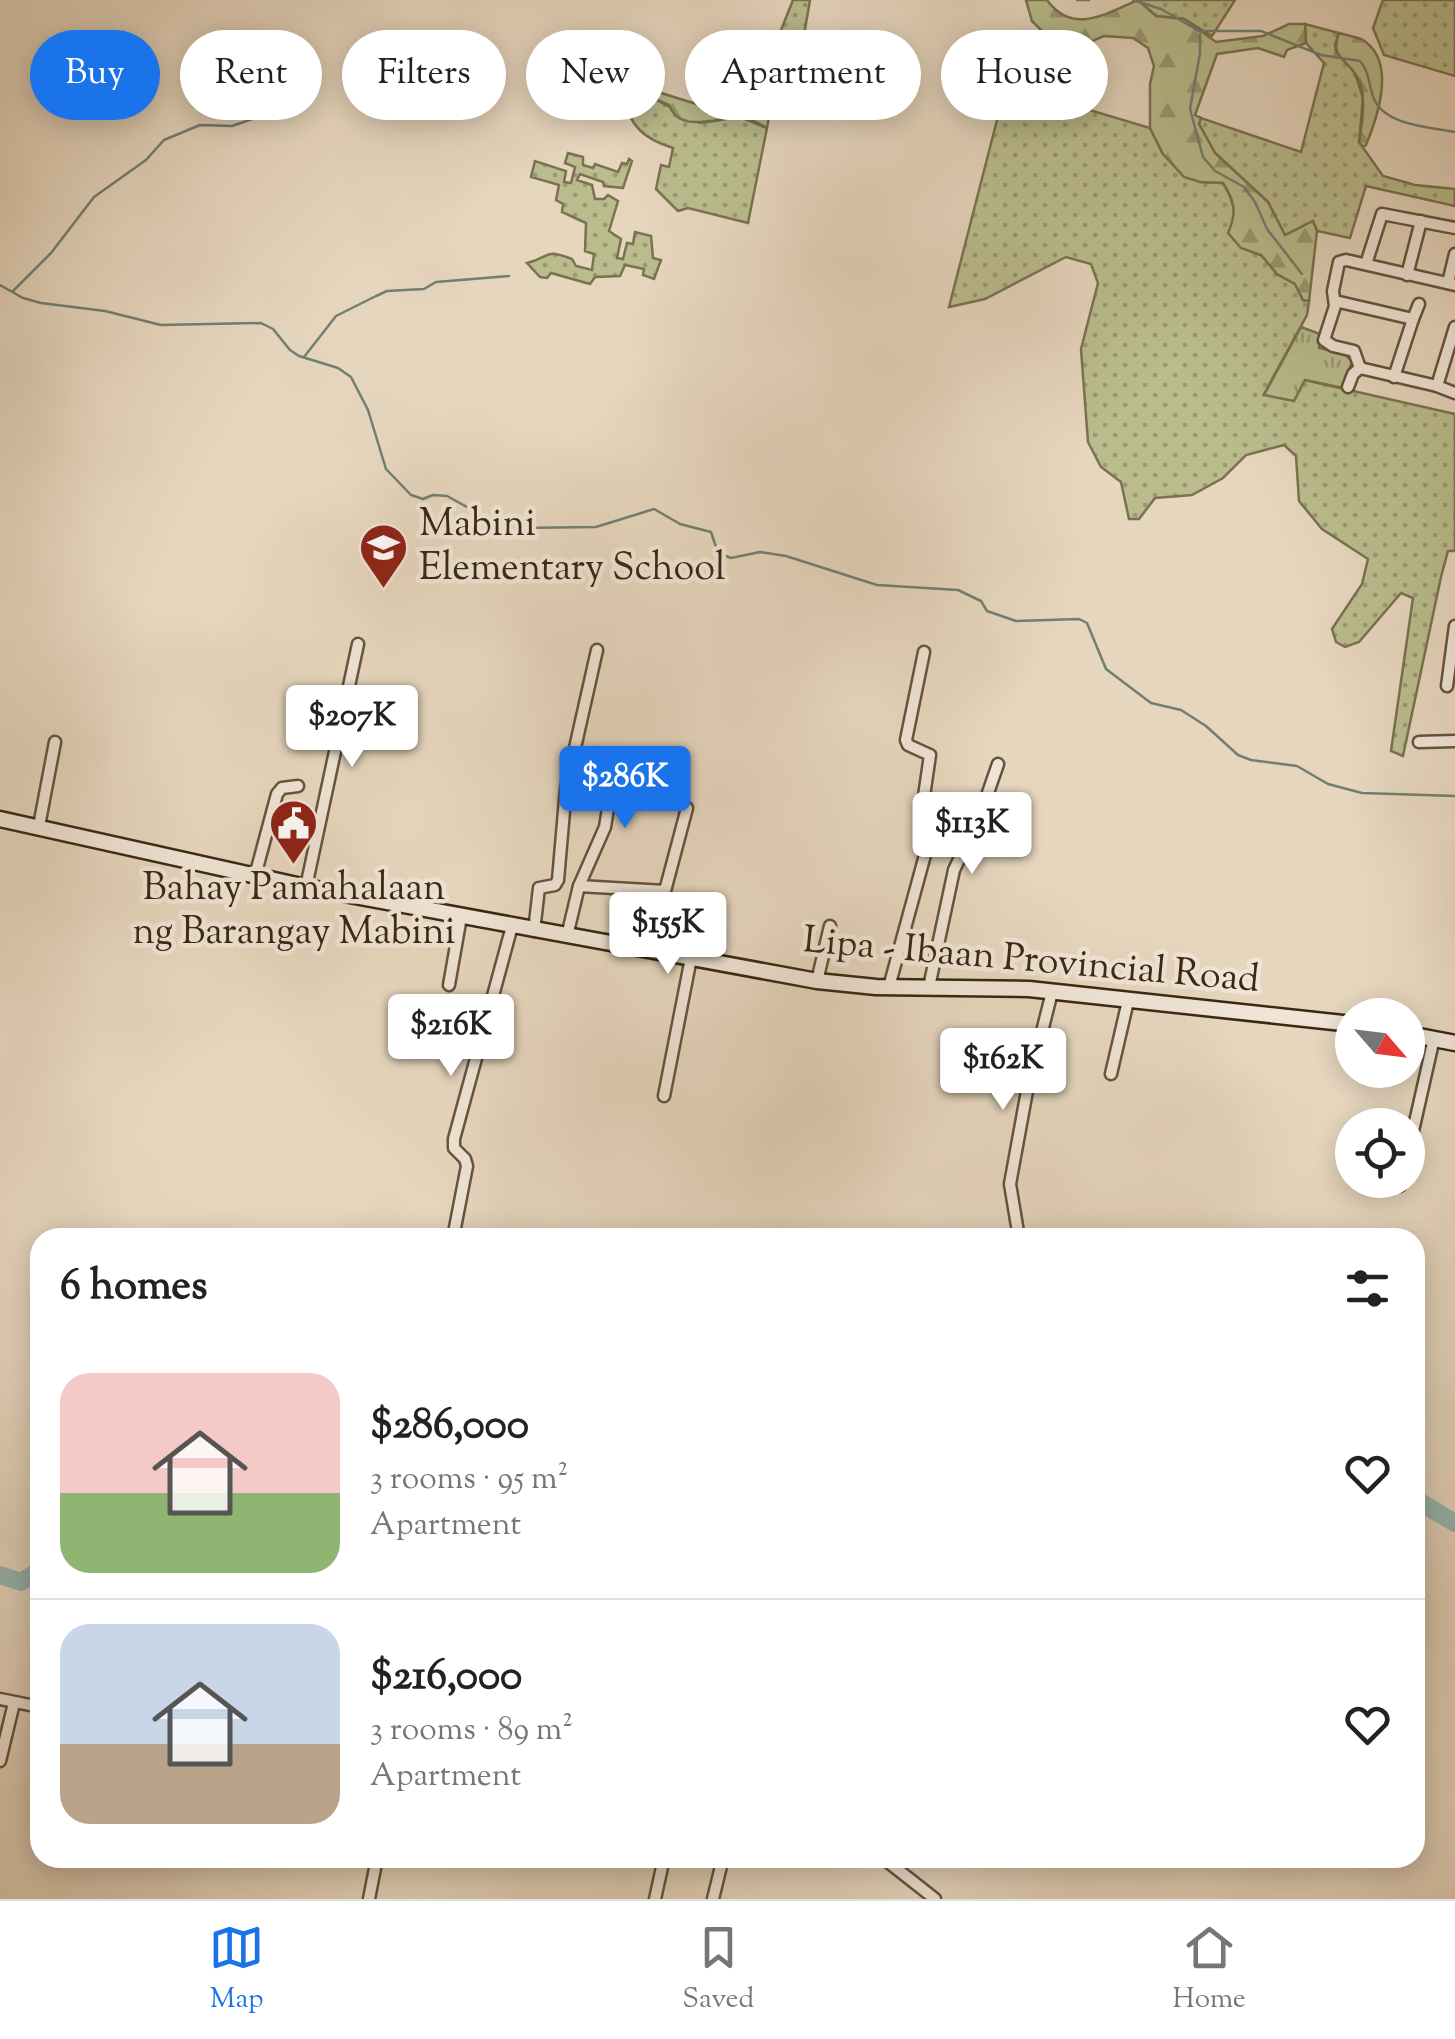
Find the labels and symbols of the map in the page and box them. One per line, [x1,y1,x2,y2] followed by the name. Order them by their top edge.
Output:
[419,499,726,597] place label: Mabini Elementary School
[358,522,410,590] school or university icon: Mabini Elementary School
[282,685,422,770] pin: $207K
[555,746,695,831] pin: $286K
[902,792,1042,877] pin: $113K
[268,798,320,866] public building icon: Bahay Pamahalaan ng Barangay Mabini
[133,863,455,961] place label: Bahay Pamahalaan ng Barangay Mabini
[598,892,738,977] pin: $155K
[801,915,1261,1009] street label: Lipa - Ibaan Provincial Road
[381,994,521,1079] pin: $216K
[1335,998,1425,1088] north arrow
[933,1028,1073,1113] pin: $162K

